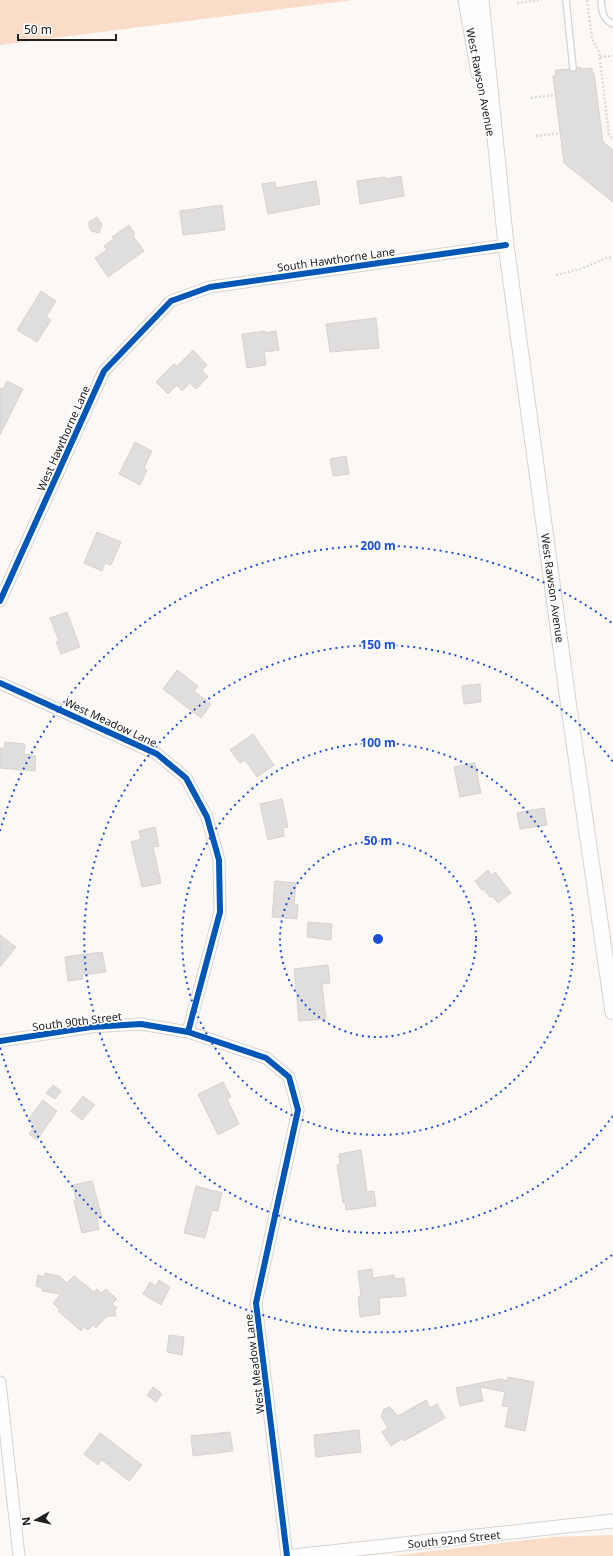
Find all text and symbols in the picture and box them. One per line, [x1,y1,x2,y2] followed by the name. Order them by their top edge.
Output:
[18,16,116,42] scale bar
[24,21,52,38] text: 50 m
[463,26,499,138] street label: West Rawson Avenue
[276,243,396,275] street label: South Hawthorne Lane
[33,383,93,493] street label: West Hawthorne Lane
[538,532,568,644] street label: West Rawson Avenue
[360,537,396,554] text: 200 m
[360,636,396,653] text: 150 m
[62,694,160,750] street label: West Meadow Lane
[360,734,396,751] text: 100 m
[364,832,392,849] text: 50 m
[371,932,385,946] centre of rings
[31,1008,123,1034] street label: South 90th Street
[240,1313,268,1415] street label: West Meadow Lane
[16,1500,56,1540] north arrow
[18,1516,34,1527] text: N
[407,1527,501,1551] street label: South 92nd Street

